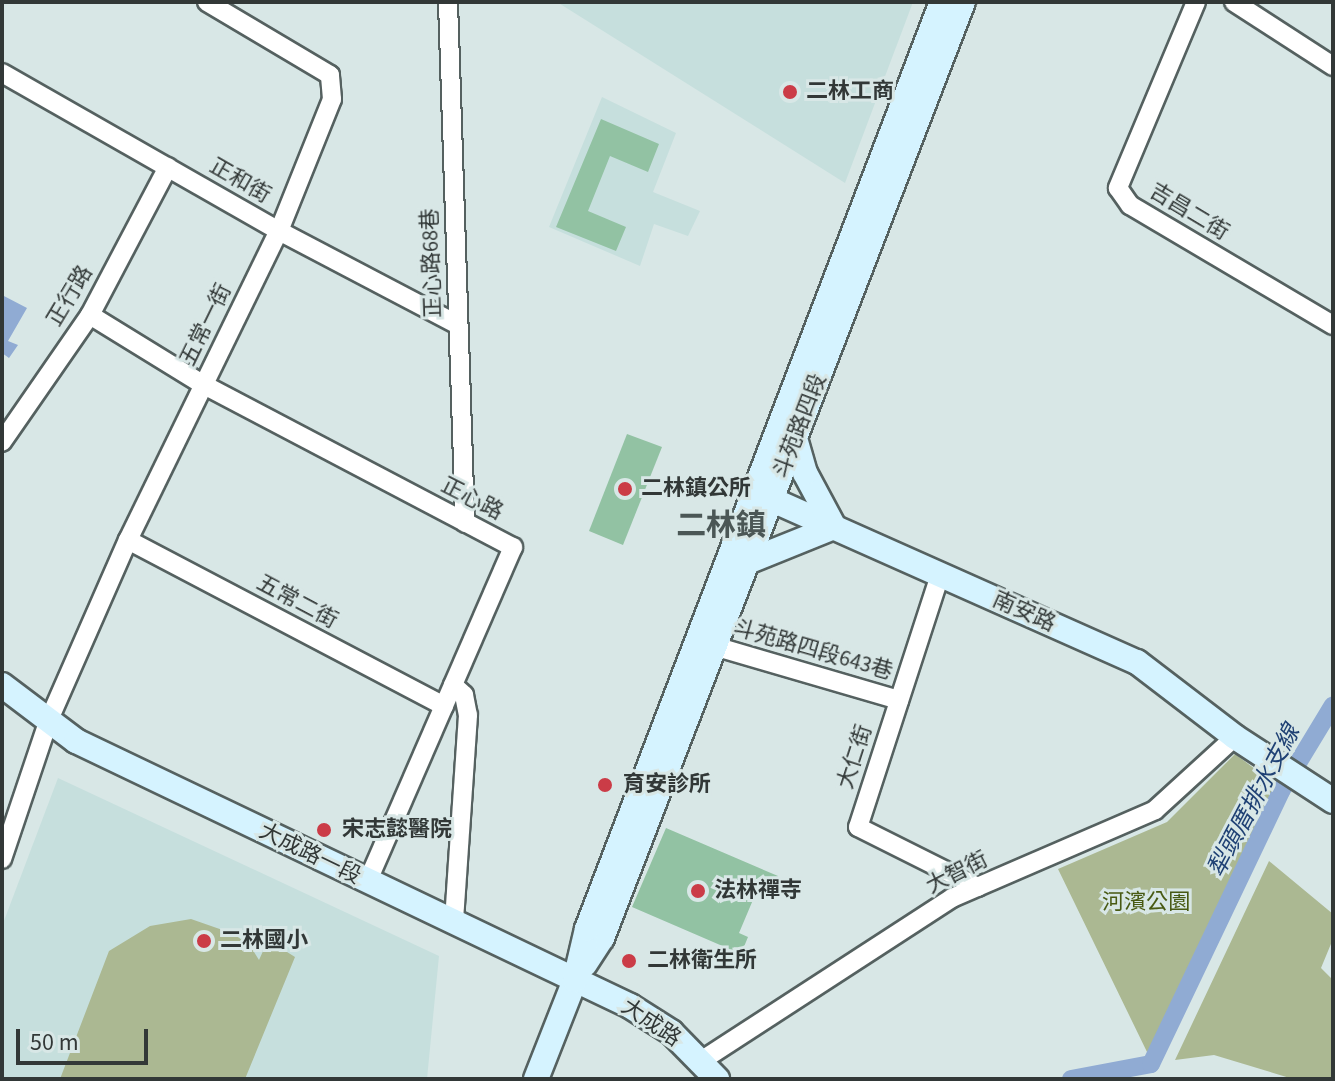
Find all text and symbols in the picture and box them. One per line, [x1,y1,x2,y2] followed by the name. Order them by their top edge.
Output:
[806,79,894,105] place label: 二林工商
[781,83,799,101] marker: 二林工商
[205,153,275,209] street label: 正和街
[1144,178,1234,246] street label: 吉昌二街
[417,208,447,318] street label: 正心路68巷
[42,261,98,331] street label: 正行路
[175,280,237,370] street label: 五常一街
[768,370,832,482] street label: 斗苑路四段
[437,472,507,526] street label: 正心路
[641,476,751,502] place label: 二林鎮公所
[616,480,634,498] marker: 二林鎮公所
[676,508,766,544] district label: 二林鎮
[252,570,342,634] street label: 五常二街
[988,587,1060,637] street label: 南安路
[730,615,896,685] street label: 斗苑路四段643巷
[1202,720,1306,882] water label: 犁頭厝排水支線
[832,722,878,792] street label: 大仁街
[623,772,711,798] place label: 育安診所
[594,774,616,796] marker: 育安診所
[342,817,452,843] place label: 宋志懿醫院
[255,818,365,890] street label: 大成路一段
[313,819,335,841] marker: 宋志懿醫院
[922,846,992,900] street label: 大智街
[714,878,802,904] place label: 法林禪寺
[689,882,707,900] marker: 法林禪寺
[1102,890,1190,916] park label: 河濱公園
[220,928,308,954] place label: 二林國小
[195,932,213,950] marker: 二林國小
[647,948,757,974] place label: 二林衛生所
[618,950,640,972] marker: 二林衛生所
[616,994,686,1052] street label: 大成路
[20,1013,152,1063] scale bar
[30,1025,79,1060] text: 50 m

